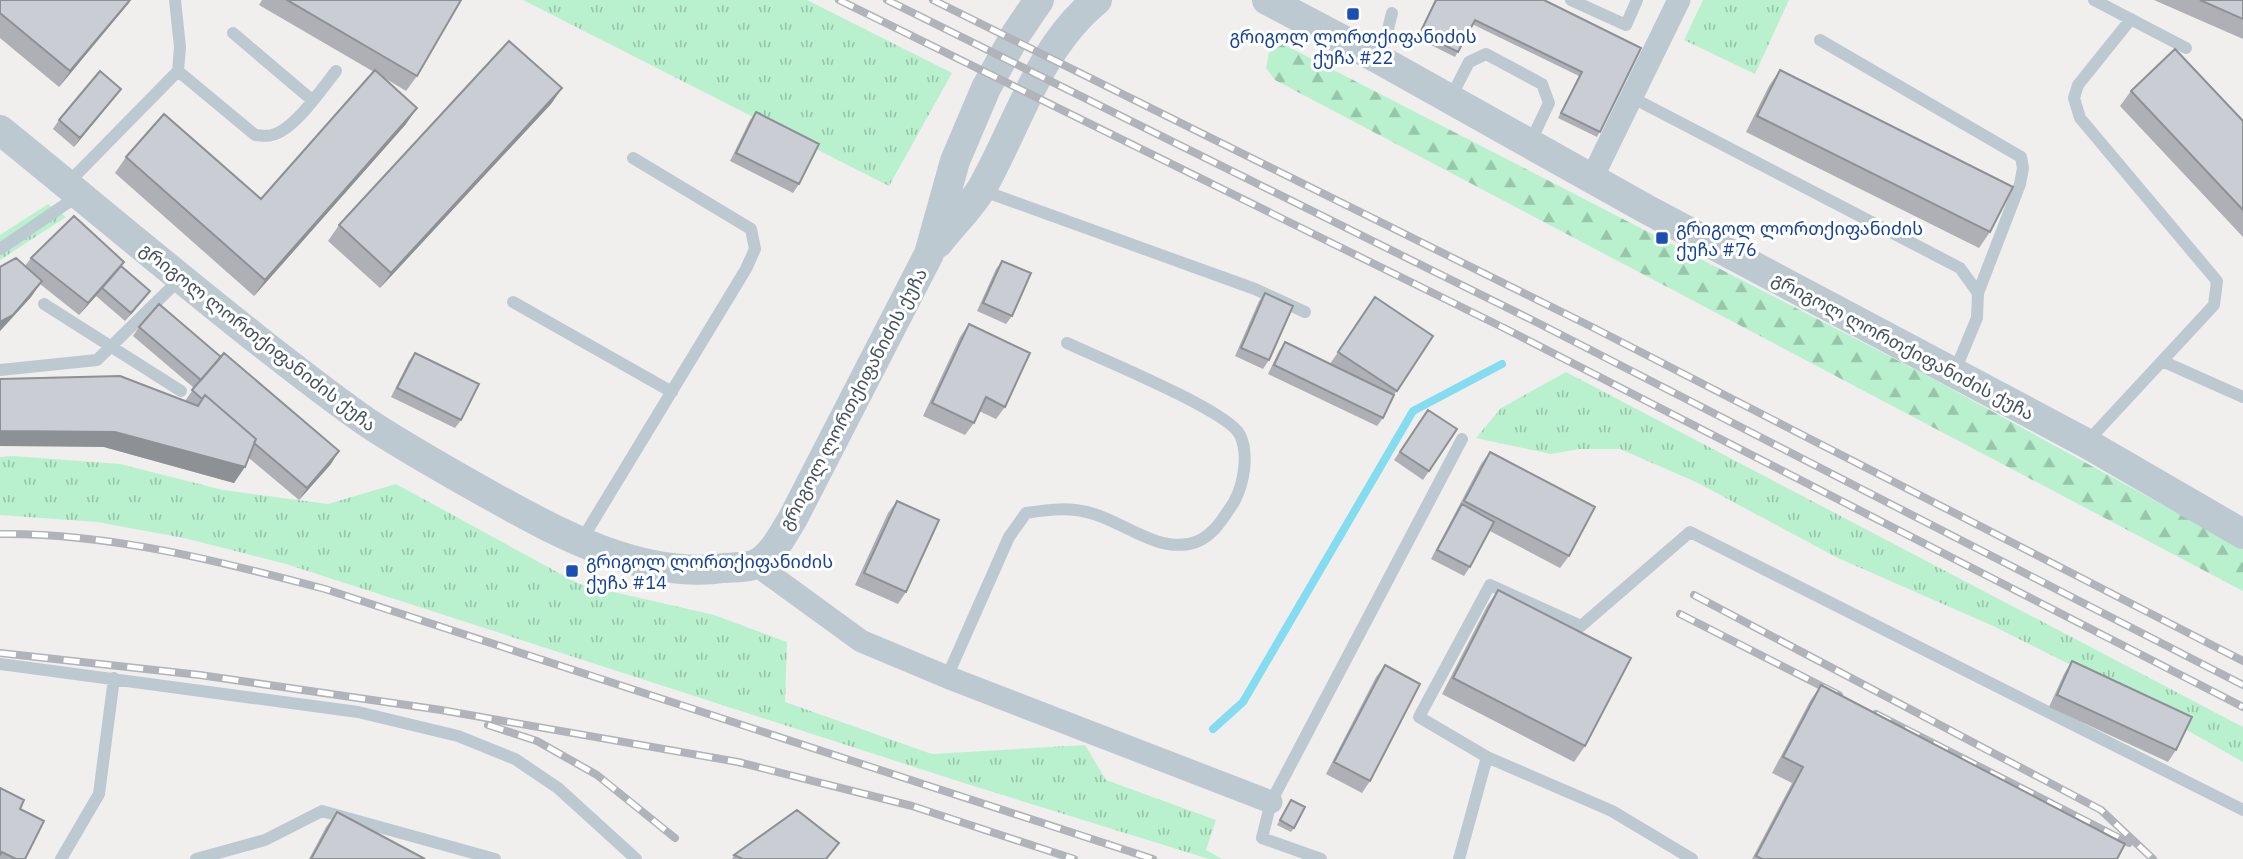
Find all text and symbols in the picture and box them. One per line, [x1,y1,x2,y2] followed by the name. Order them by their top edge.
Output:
[1345,6,1361,22] marker: გრიგოლ ლორთქიფანიძის ქუჩა #22
[1229,25,1477,69] place label: გრიგოლ ლორთქიფანიძის ქუჩა #22
[1676,217,1923,261] place label: გრიგოლ ლორთქიფანიძის ქუჩა #76
[1654,230,1670,246] marker: გრიგოლ ლორთქიფანიძის ქუჩა #76
[135,238,381,436] street label: გრიგოლ ლორთქიფანიძის ქუჩა
[774,264,932,534] street label: გრიგოლ ლორთქიფანიძის ქუჩა
[1768,267,2038,425] street label: გრიგოლ ლორთქიფანიძის ქუჩა
[586,550,833,594] place label: გრიგოლ ლორთქიფანიძის ქუჩა #14
[564,563,580,579] marker: გრიგოლ ლორთქიფანიძის ქუჩა #14

